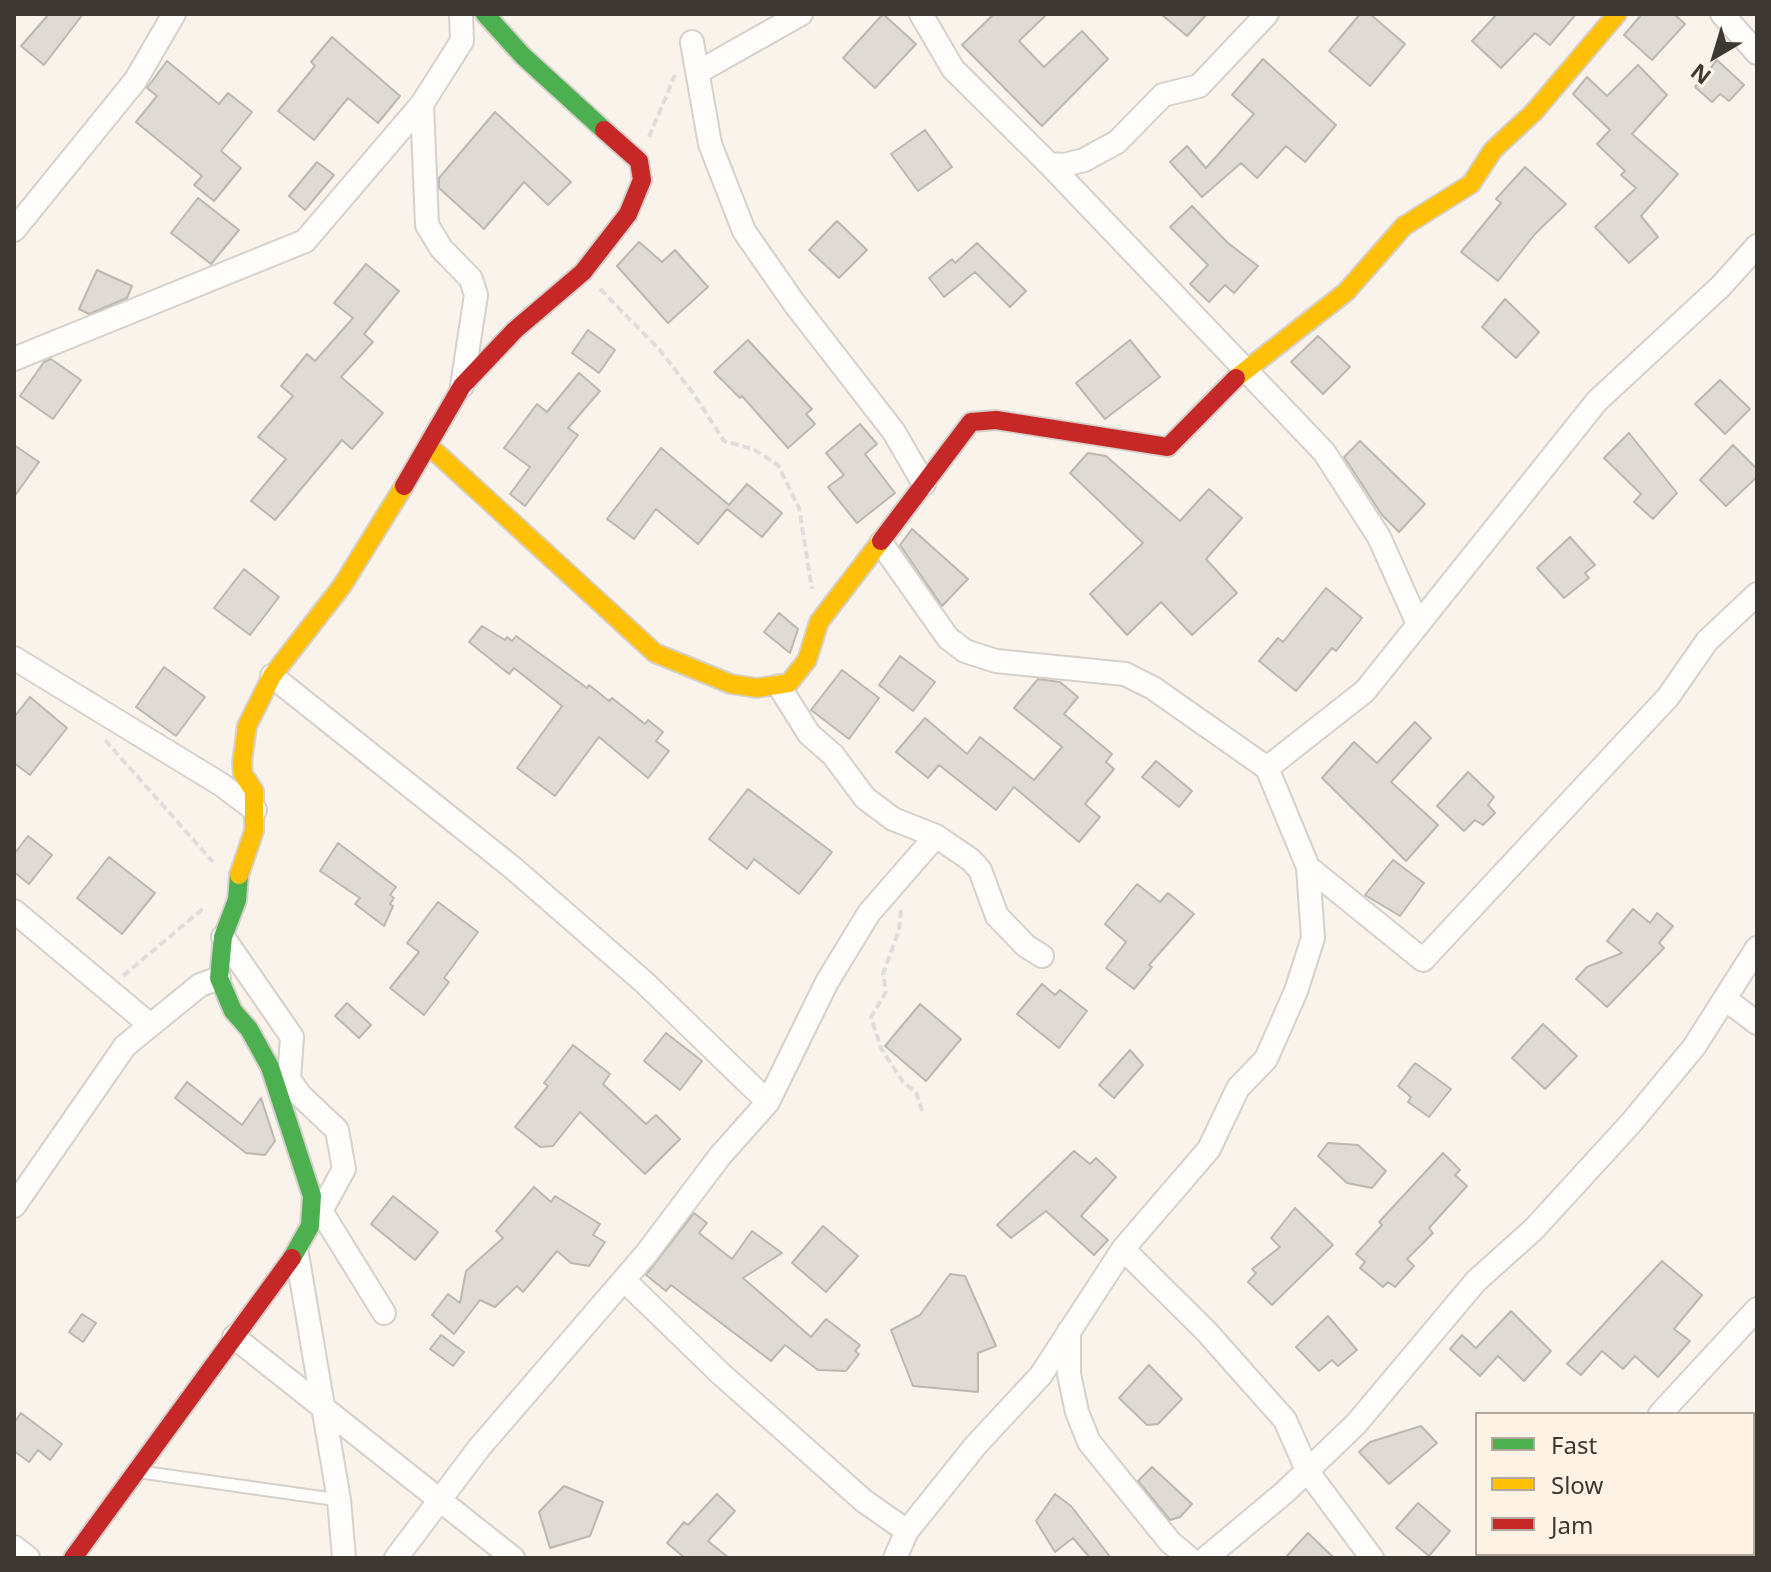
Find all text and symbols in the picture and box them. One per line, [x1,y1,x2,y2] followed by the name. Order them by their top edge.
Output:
[1675,16,1755,96] north arrow
[1684,58,1717,92] text: N
[1475,1412,1755,1556] legend
[1551,1428,1597,1461] text: Fast
[1551,1468,1603,1501] text: Slow
[1551,1508,1593,1541] text: Jam

